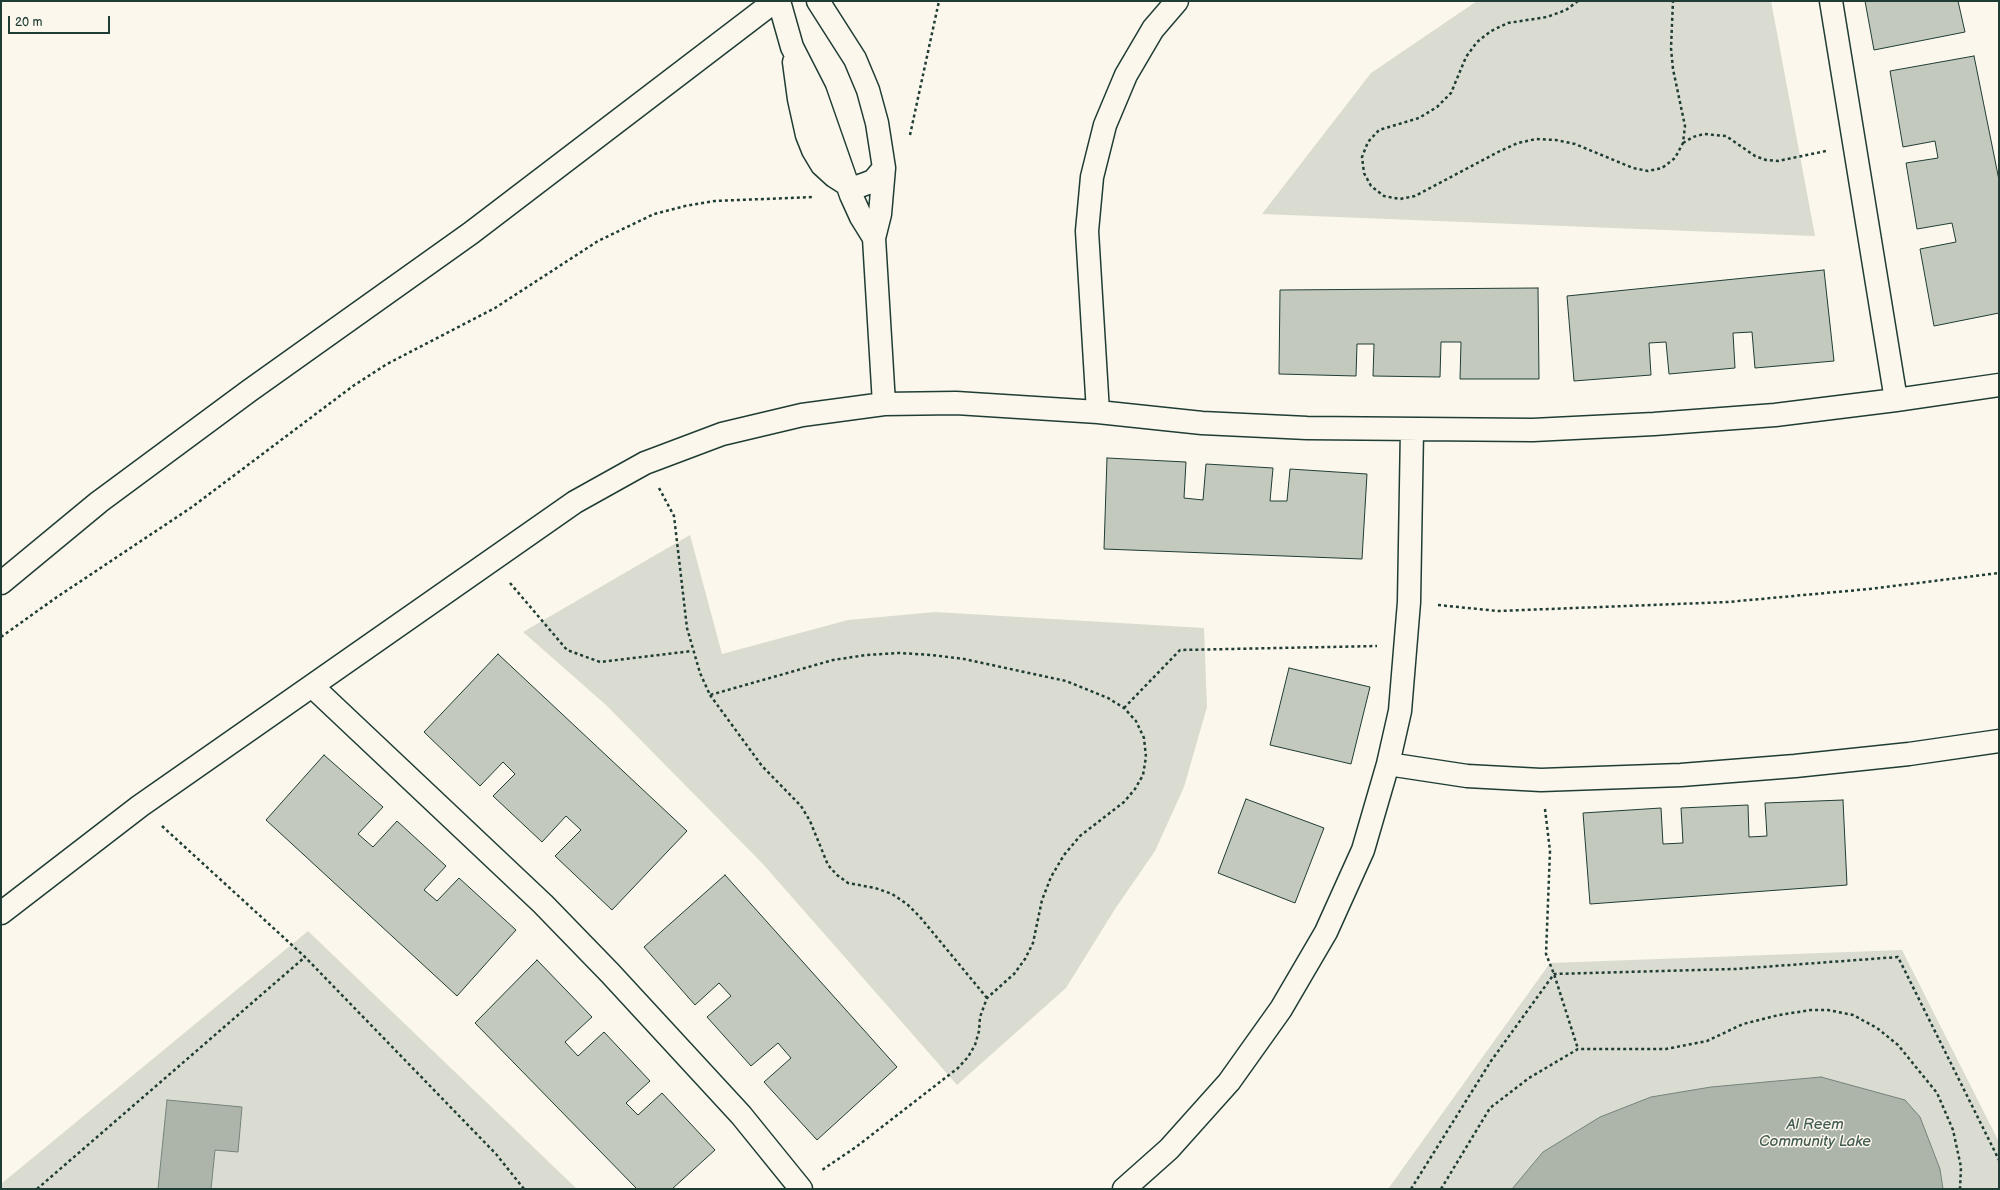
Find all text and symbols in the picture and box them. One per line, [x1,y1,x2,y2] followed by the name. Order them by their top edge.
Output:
[10,8,112,34] scale bar
[15,15,42,30] text: 20 m
[1759,1116,1871,1151] water label: Al Reem Community Lake

